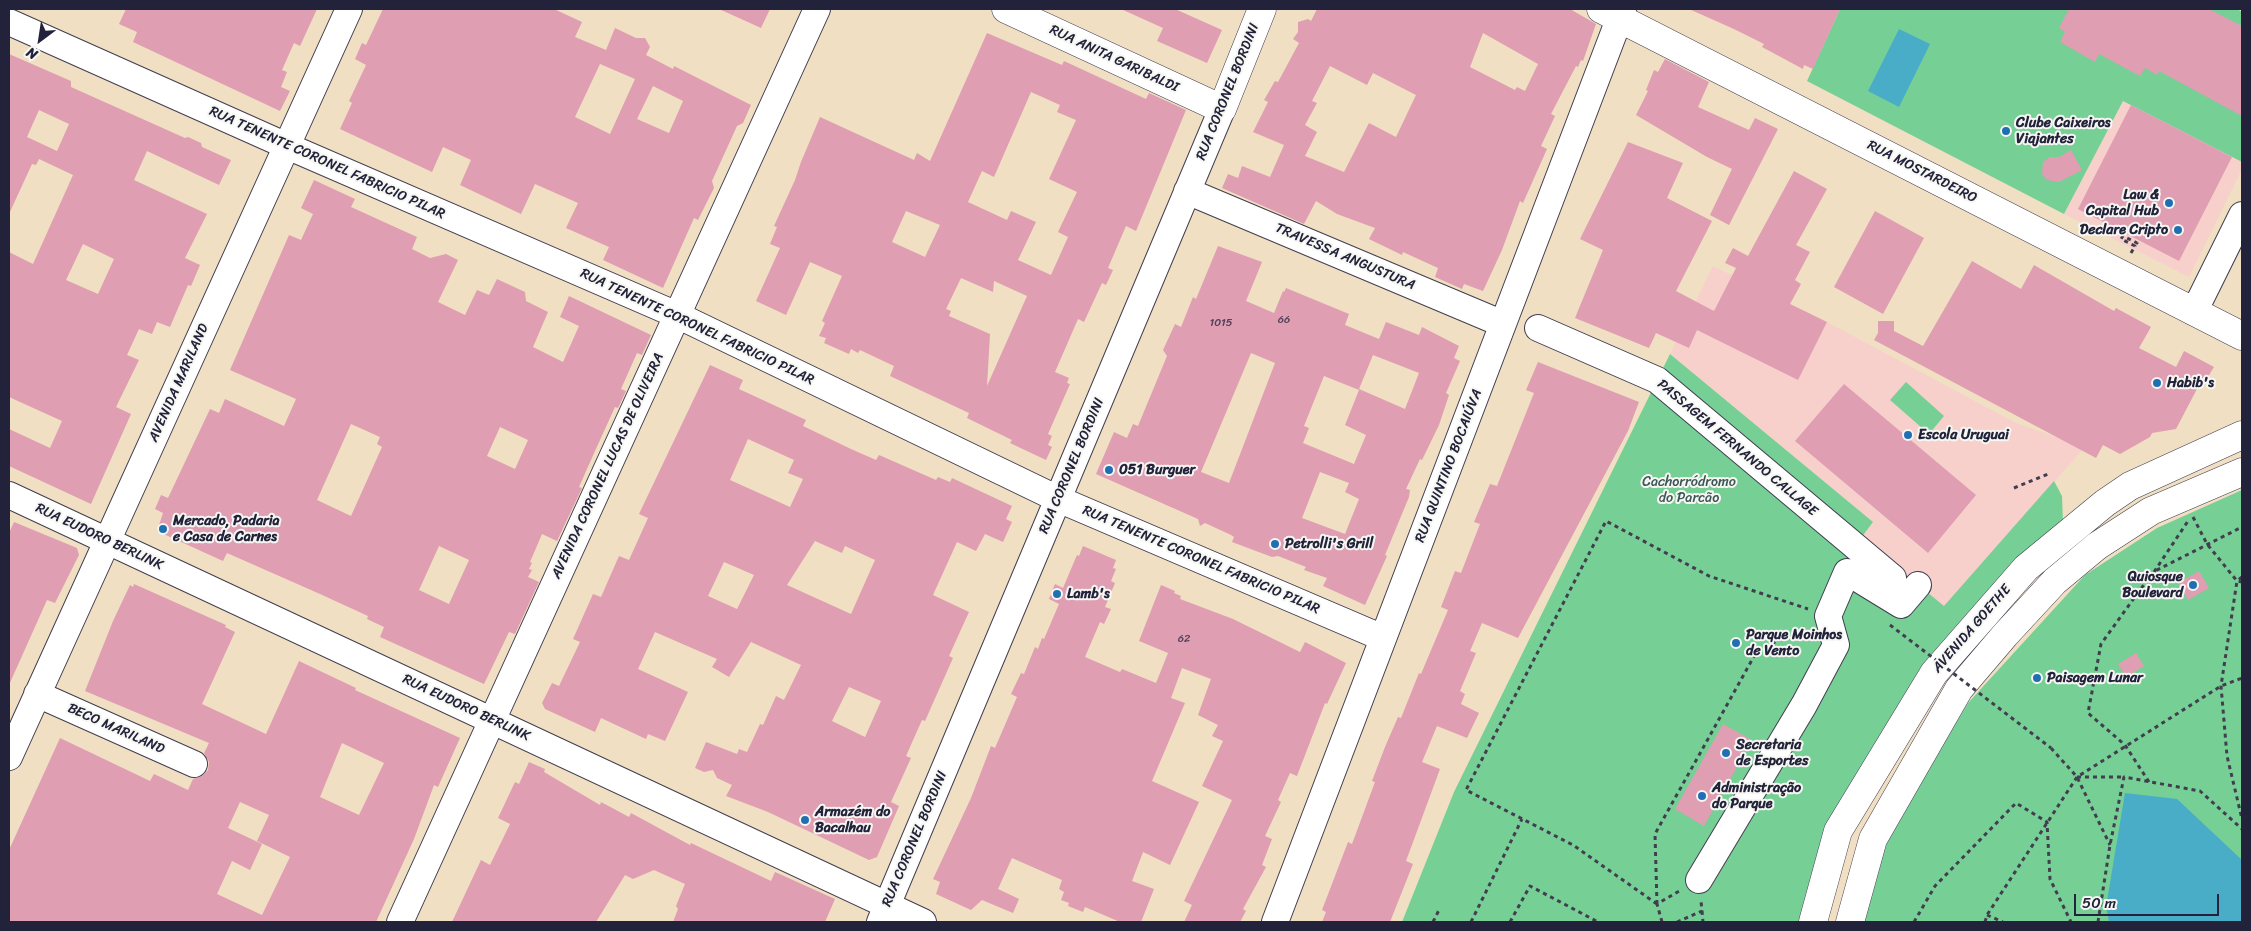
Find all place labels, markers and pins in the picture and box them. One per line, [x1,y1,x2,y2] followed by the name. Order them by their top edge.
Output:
[2016,115,2111,148] place label: Clube Caixeiros Viajantes
[2000,125,2012,137] marker: Clube Caixeiros Viajantes
[2086,187,2159,220] place label: Law & Capital Hub
[2163,197,2175,209] marker: Law & Capital Hub
[2080,222,2168,238] place label: Declare Cripto
[2172,224,2184,236] marker: Declare Cripto
[2167,375,2214,391] place label: Habib's
[2151,377,2163,389] marker: Habib's
[1918,427,2009,443] place label: Escola Uruguai
[1902,429,1914,441] marker: Escola Uruguai
[1119,462,1195,478] place label: 051 Burguer
[1103,464,1115,476] marker: 051 Burguer
[173,513,280,546] place label: Mercado, Padaria e Casa de Carnes
[157,523,169,535] marker: Mercado, Padaria e Casa de Carnes
[1285,536,1373,552] place label: Petrolli's Grill
[1269,538,1281,550] marker: Petrolli's Grill
[2122,569,2183,602] place label: Quiosque Boulevard
[2187,579,2199,591] marker: Quiosque Boulevard
[1067,586,1110,602] place label: Lamb's
[1051,588,1063,600] marker: Lamb's
[1746,627,1842,660] place label: Parque Moinhos de Vento
[1730,637,1742,649] marker: Parque Moinhos de Vento
[2047,670,2143,686] place label: Paisagem Lunar
[2031,672,2043,684] marker: Paisagem Lunar
[1736,737,1808,770] place label: Secretaria de Esportes
[1720,747,1732,759] marker: Secretaria de Esportes
[1712,780,1801,812] place label: Administração do Parque
[1696,790,1708,802] marker: Administração do Parque
[815,804,890,836] place label: Armazém do Bacalhau
[799,814,811,826] marker: Armazém do Bacalhau

